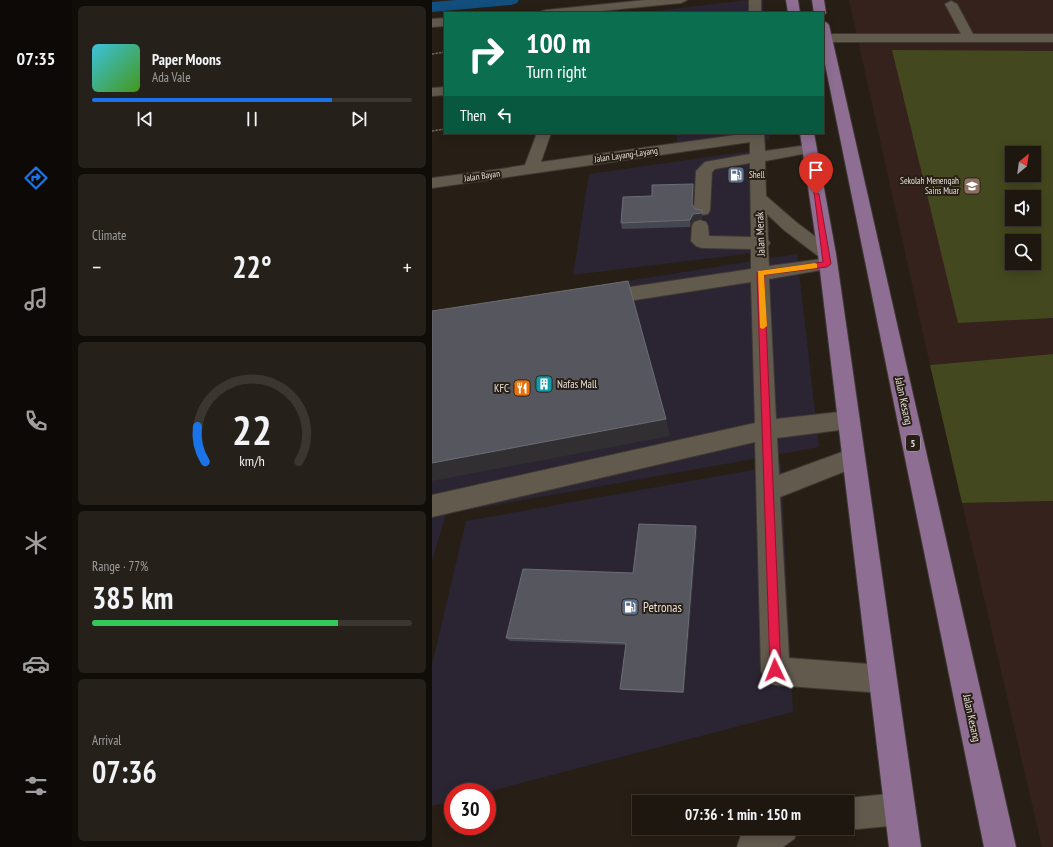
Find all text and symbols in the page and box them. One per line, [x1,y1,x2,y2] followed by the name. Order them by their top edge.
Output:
[526,24,590,61] text: 100 m
[460,28,512,80] icon: right
[17,47,55,70] text: 07:35
[152,50,221,69] text: Paper Moons
[526,60,586,83] text: Turn right
[152,69,191,86] text: Ada Vale
[494,104,516,126] icon: left
[460,106,486,125] text: Then
[134,108,156,130] icon: previous
[241,108,263,130] icon: pause
[348,108,370,130] icon: next
[592,145,658,165] street label: Jalan Layang-Layang
[1005,146,1041,182] north arrow
[1005,146,1041,270] map controls
[799,153,833,194] pin
[805,159,827,181] icon: arrive
[22,164,50,192] icon: directions
[726,165,746,185] fuel station icon: Shell
[462,168,501,184] street label: Jalan Bayan
[749,169,766,180] place label: Shell
[900,175,960,196] place label: Sekolah Menengah Sains Muar
[962,176,982,196] school or university icon: Sekolah Menengah Sains Muar
[1005,190,1041,226] button: sound
[752,211,768,257] street label: Jalan Merak
[92,227,126,244] text: Climate
[1005,234,1041,270] button: search
[232,247,272,286] text: 22°
[92,253,101,281] text: −
[403,253,412,281] text: +
[22,285,50,313] icon: music
[534,374,554,394] building icon: Nafas Mall
[892,375,916,426] street label: Jalan Kesang
[557,377,598,391] place label: Nafas Mall
[512,378,532,398] restaurant icon: KFC
[494,381,509,395] place label: KFC
[232,402,272,455] text: 22
[22,407,50,435] icon: phone
[906,435,920,451] road number: 5
[239,450,265,469] text: km/h
[22,529,50,557] icon: climate
[92,558,148,575] text: Range · 77%
[92,578,173,617] text: 385 km
[620,597,640,617] fuel station icon: Petronas
[643,599,682,616] place label: Petronas
[754,649,796,691] position arrow
[22,650,50,678] icon: car
[960,692,984,743] street label: Jalan Kesang
[92,732,121,749] text: Arrival
[92,752,157,791] text: 07:36
[22,772,50,800] icon: filters
[444,783,496,835] speed limit sign: 30
[685,805,801,824] text: 07:36 · 1 min · 150 m

